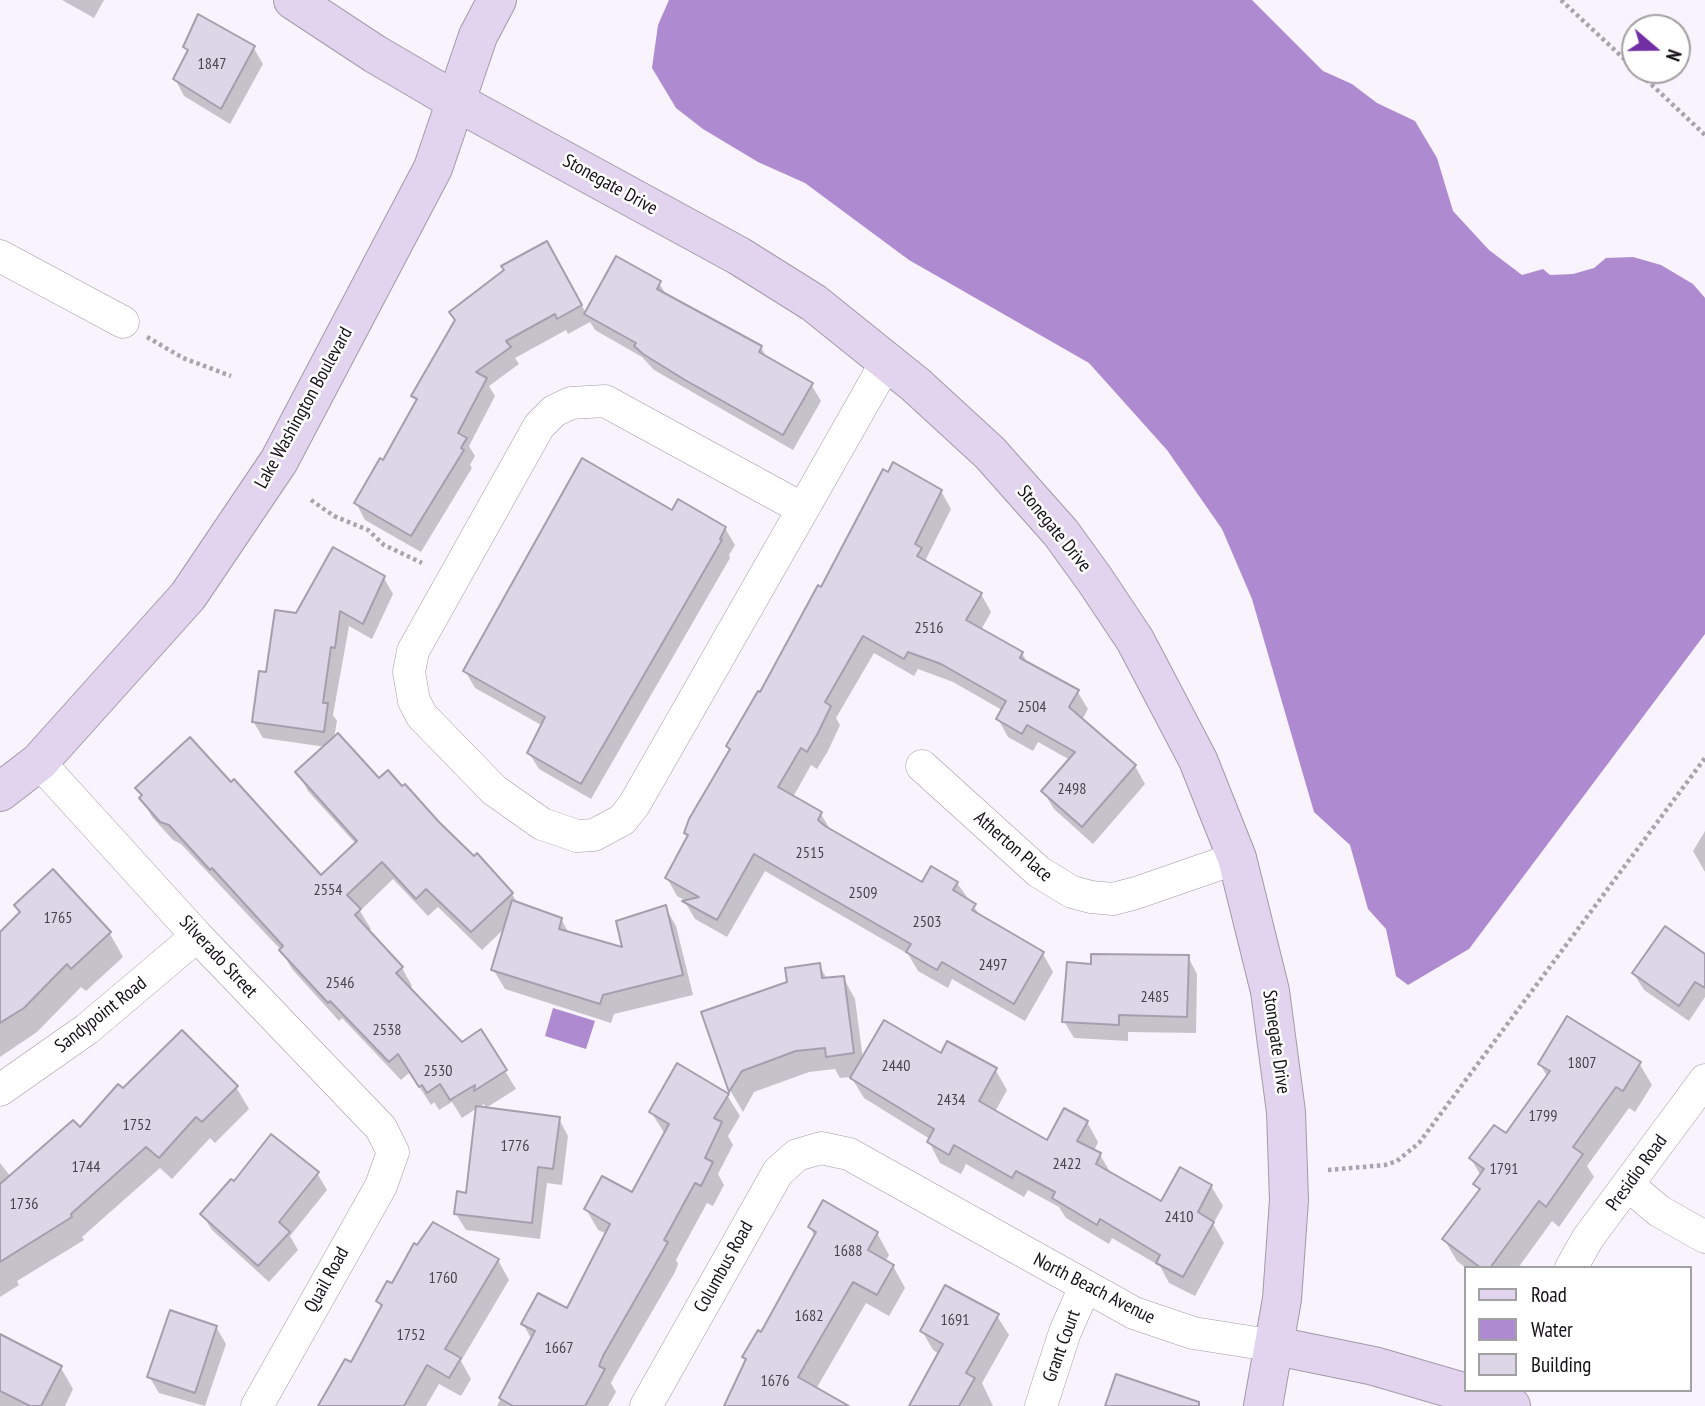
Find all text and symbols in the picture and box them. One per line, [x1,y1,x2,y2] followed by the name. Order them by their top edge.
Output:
[1621,14,1691,84] north arrow
[1661,47,1687,64] text: N
[198,54,226,74] house number: 1847
[559,150,661,220] street label: Stonegate Drive
[250,323,358,493] street label: Lake Washington Boulevard
[1012,481,1096,577] street label: Stonegate Drive
[915,618,943,638] house number: 2516
[1018,697,1046,717] house number: 2504
[1058,779,1086,799] house number: 2498
[969,807,1057,887] street label: Atherton Place
[796,843,824,863] house number: 2515
[314,880,342,900] house number: 2554
[849,883,877,903] house number: 2509
[44,908,72,928] house number: 1765
[174,911,262,1003] street label: Silverado Street
[913,912,941,932] house number: 2503
[979,955,1007,975] house number: 2497
[51,972,151,1058] street label: Sandypoint Road
[326,973,354,993] house number: 2546
[1141,987,1169,1007] house number: 2485
[1257,989,1295,1095] street label: Stonegate Drive
[373,1020,401,1040] house number: 2538
[1568,1053,1596,1073] house number: 1807
[882,1056,910,1076] house number: 2440
[424,1061,452,1081] house number: 2530
[937,1090,965,1110] house number: 2434
[1529,1106,1557,1126] house number: 1799
[123,1115,151,1135] house number: 1752
[1602,1130,1672,1216] street label: Presidio Road
[501,1136,529,1156] house number: 1776
[1053,1154,1081,1174] house number: 2422
[72,1157,100,1177] house number: 1744
[1490,1159,1518,1179] house number: 1791
[10,1194,38,1214] house number: 1736
[1165,1207,1193,1227] house number: 2410
[690,1217,758,1317] street label: Columbus Road
[834,1241,862,1261] house number: 1688
[300,1243,354,1317] street label: Quail Road
[1029,1249,1159,1329] street label: North Beach Avenue
[1464,1266,1691,1392] legend
[429,1268,457,1288] house number: 1760
[1531,1281,1567,1308] text: Road
[795,1306,823,1326] house number: 1682
[1038,1307,1086,1385] street label: Grant Court
[941,1310,969,1330] house number: 1691
[1531,1316,1573,1343] text: Water
[397,1325,425,1345] house number: 1752
[545,1338,573,1358] house number: 1667
[1531,1351,1591,1378] text: Building
[761,1371,789,1391] house number: 1676

